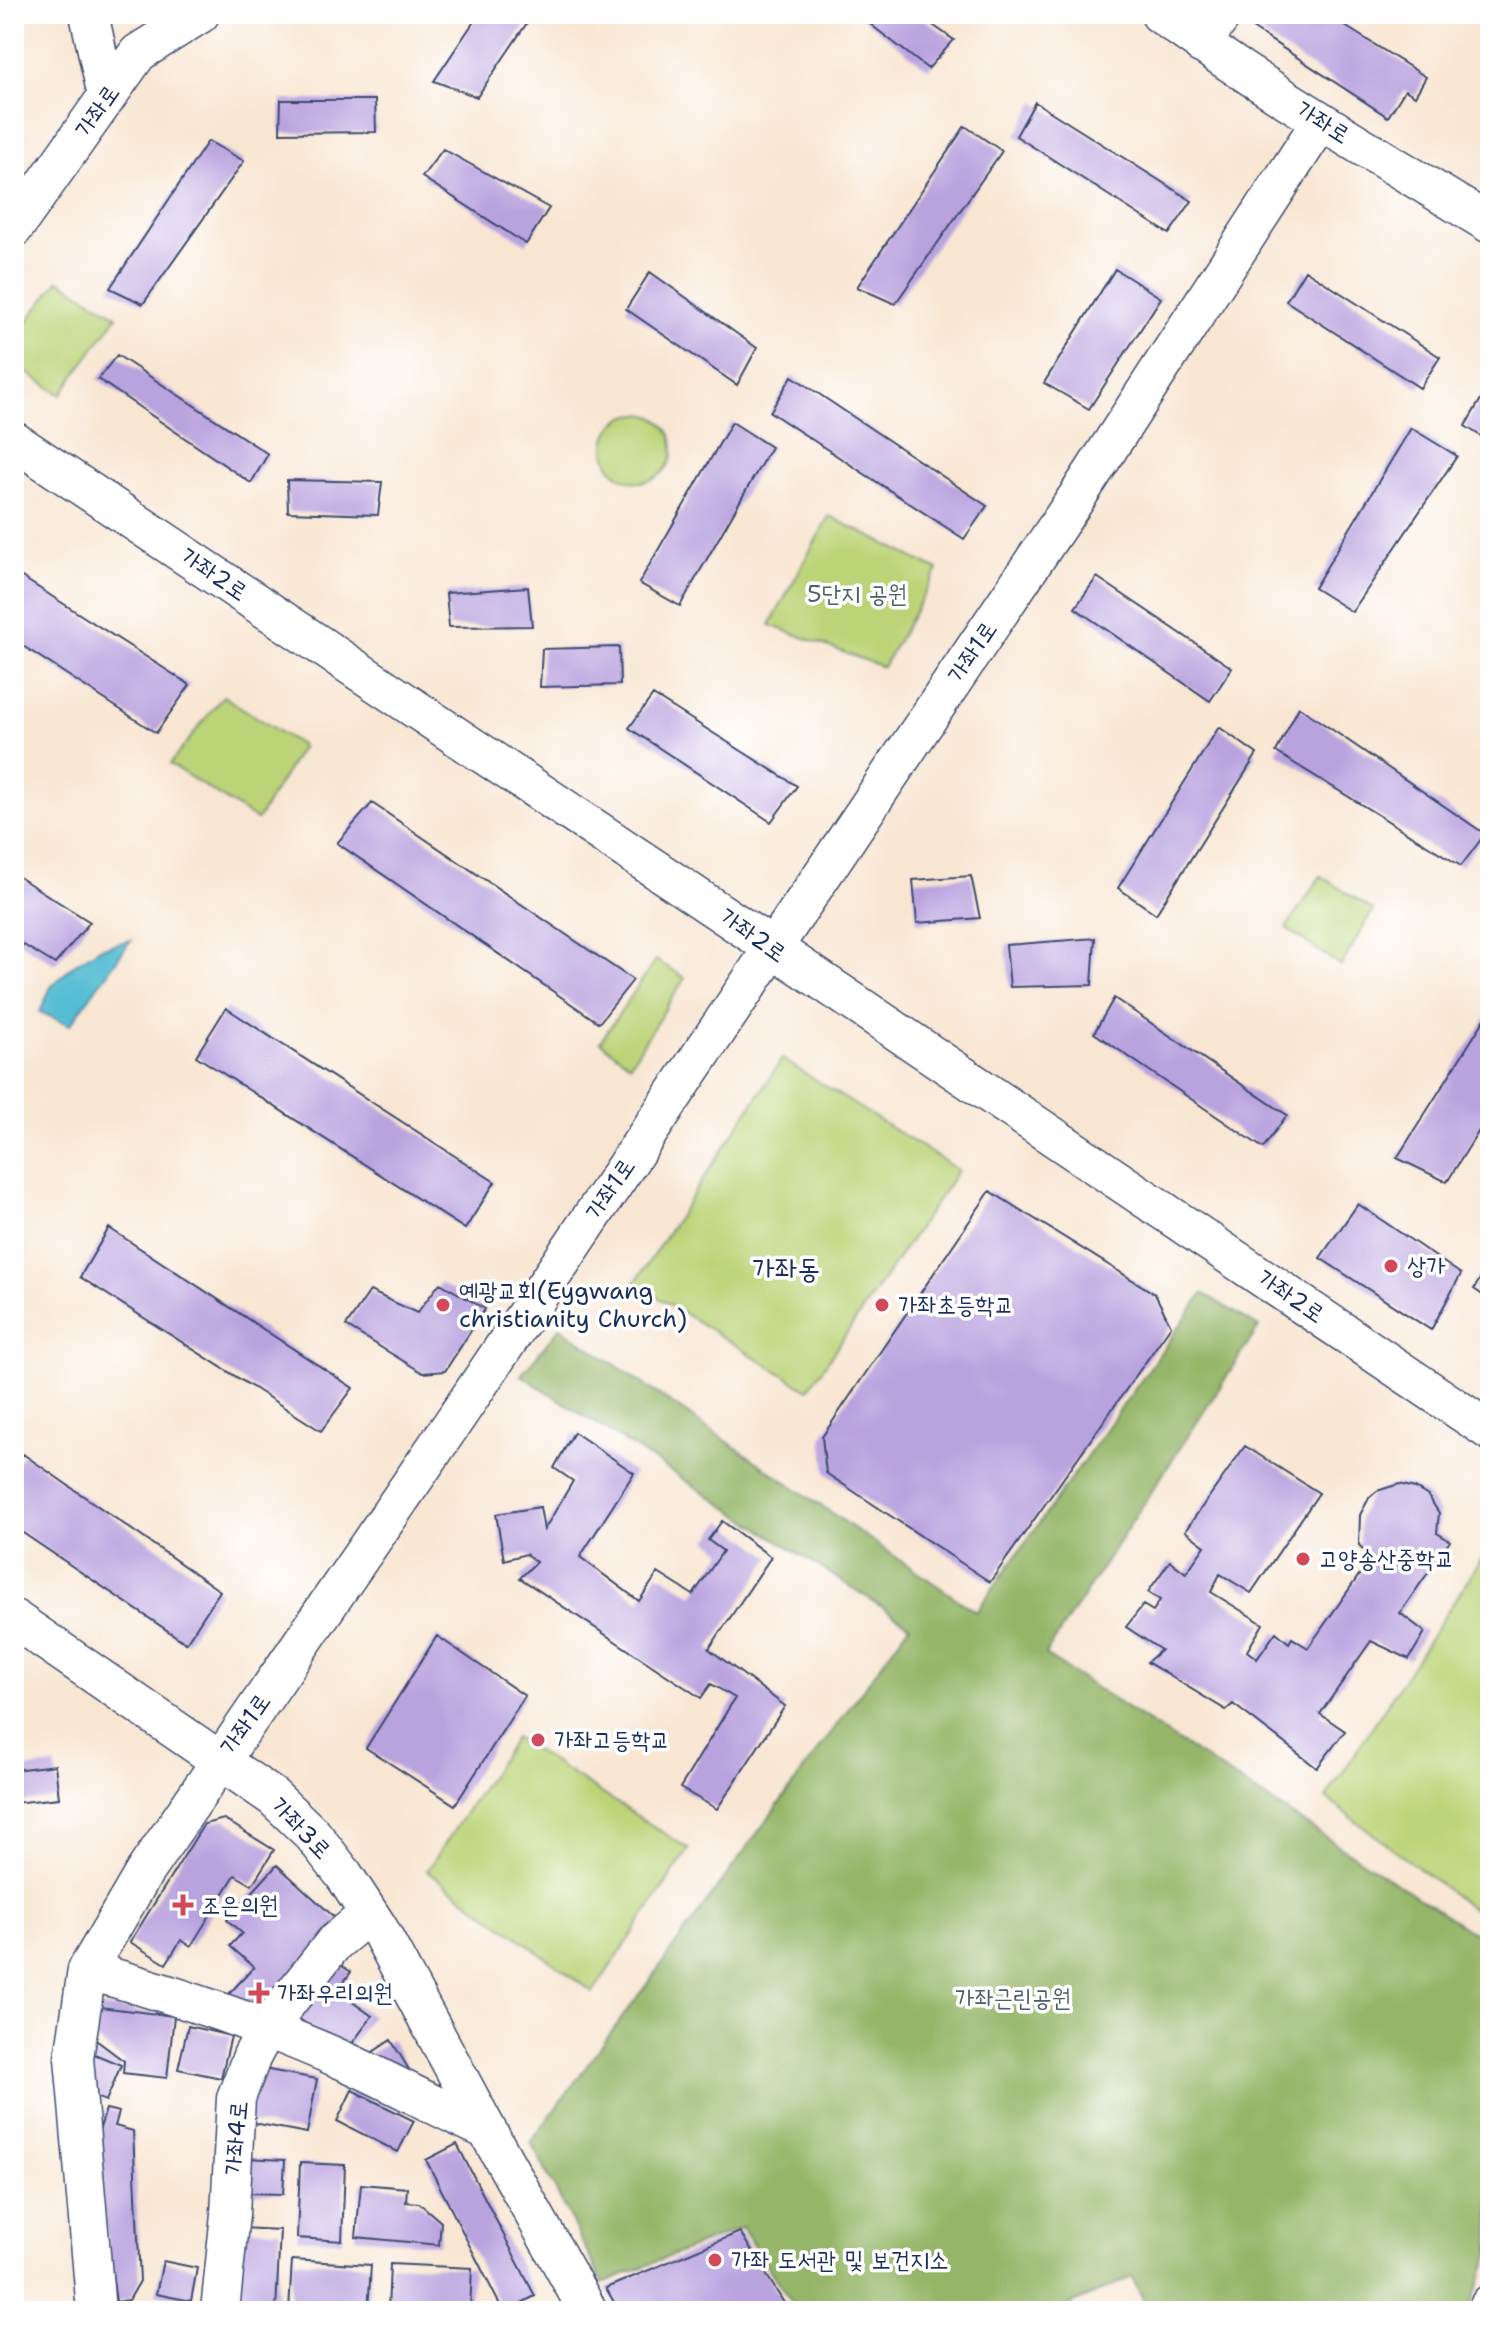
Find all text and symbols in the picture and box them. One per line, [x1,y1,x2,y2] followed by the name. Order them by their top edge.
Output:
[67,78,127,144] street label: 가좌로
[1290,93,1356,151] street label: 가좌로
[174,540,254,608] street label: 가좌2로
[807,578,907,610] park label: 5단지 공원
[940,615,1004,689] street label: 가좌1로
[713,900,793,970] street label: 가좌2로
[578,1152,642,1226] street label: 가좌1로
[752,1249,820,1287] district label: 가좌동
[1407,1250,1446,1282] place label: 상가
[1382,1257,1400,1275] marker: 상가
[1251,1262,1331,1330] street label: 가좌2로
[459,1275,687,1335] place label: 예광교회(Eygwang christianity Church)
[898,1289,1014,1321] place label: 가좌초등학교
[434,1296,452,1314] marker: 예광교회(Eygwang christianity Church)
[873,1296,891,1314] marker: 가좌초등학교
[1319,1543,1454,1575] place label: 고양송산중학교
[1294,1550,1312,1568] marker: 고양송산중학교
[212,1687,278,1761] street label: 가좌1로
[554,1724,670,1756] place label: 가좌고등학교
[529,1731,547,1749] marker: 가좌고등학교
[264,1790,338,1866] street label: 가좌3로
[201,1889,278,1921] place label: 조은의원
[172,1894,194,1916] marker: 조은의원
[277,1977,393,2009] place label: 가좌우리의원
[248,1982,270,2004] marker: 가좌우리의원
[955,1982,1071,2014] park label: 가좌근린공원
[217,2099,255,2177] street label: 가좌4로
[731,2244,949,2276] place label: 가좌 도서관 및 보건지소
[706,2251,724,2269] marker: 가좌 도서관 및 보건지소

